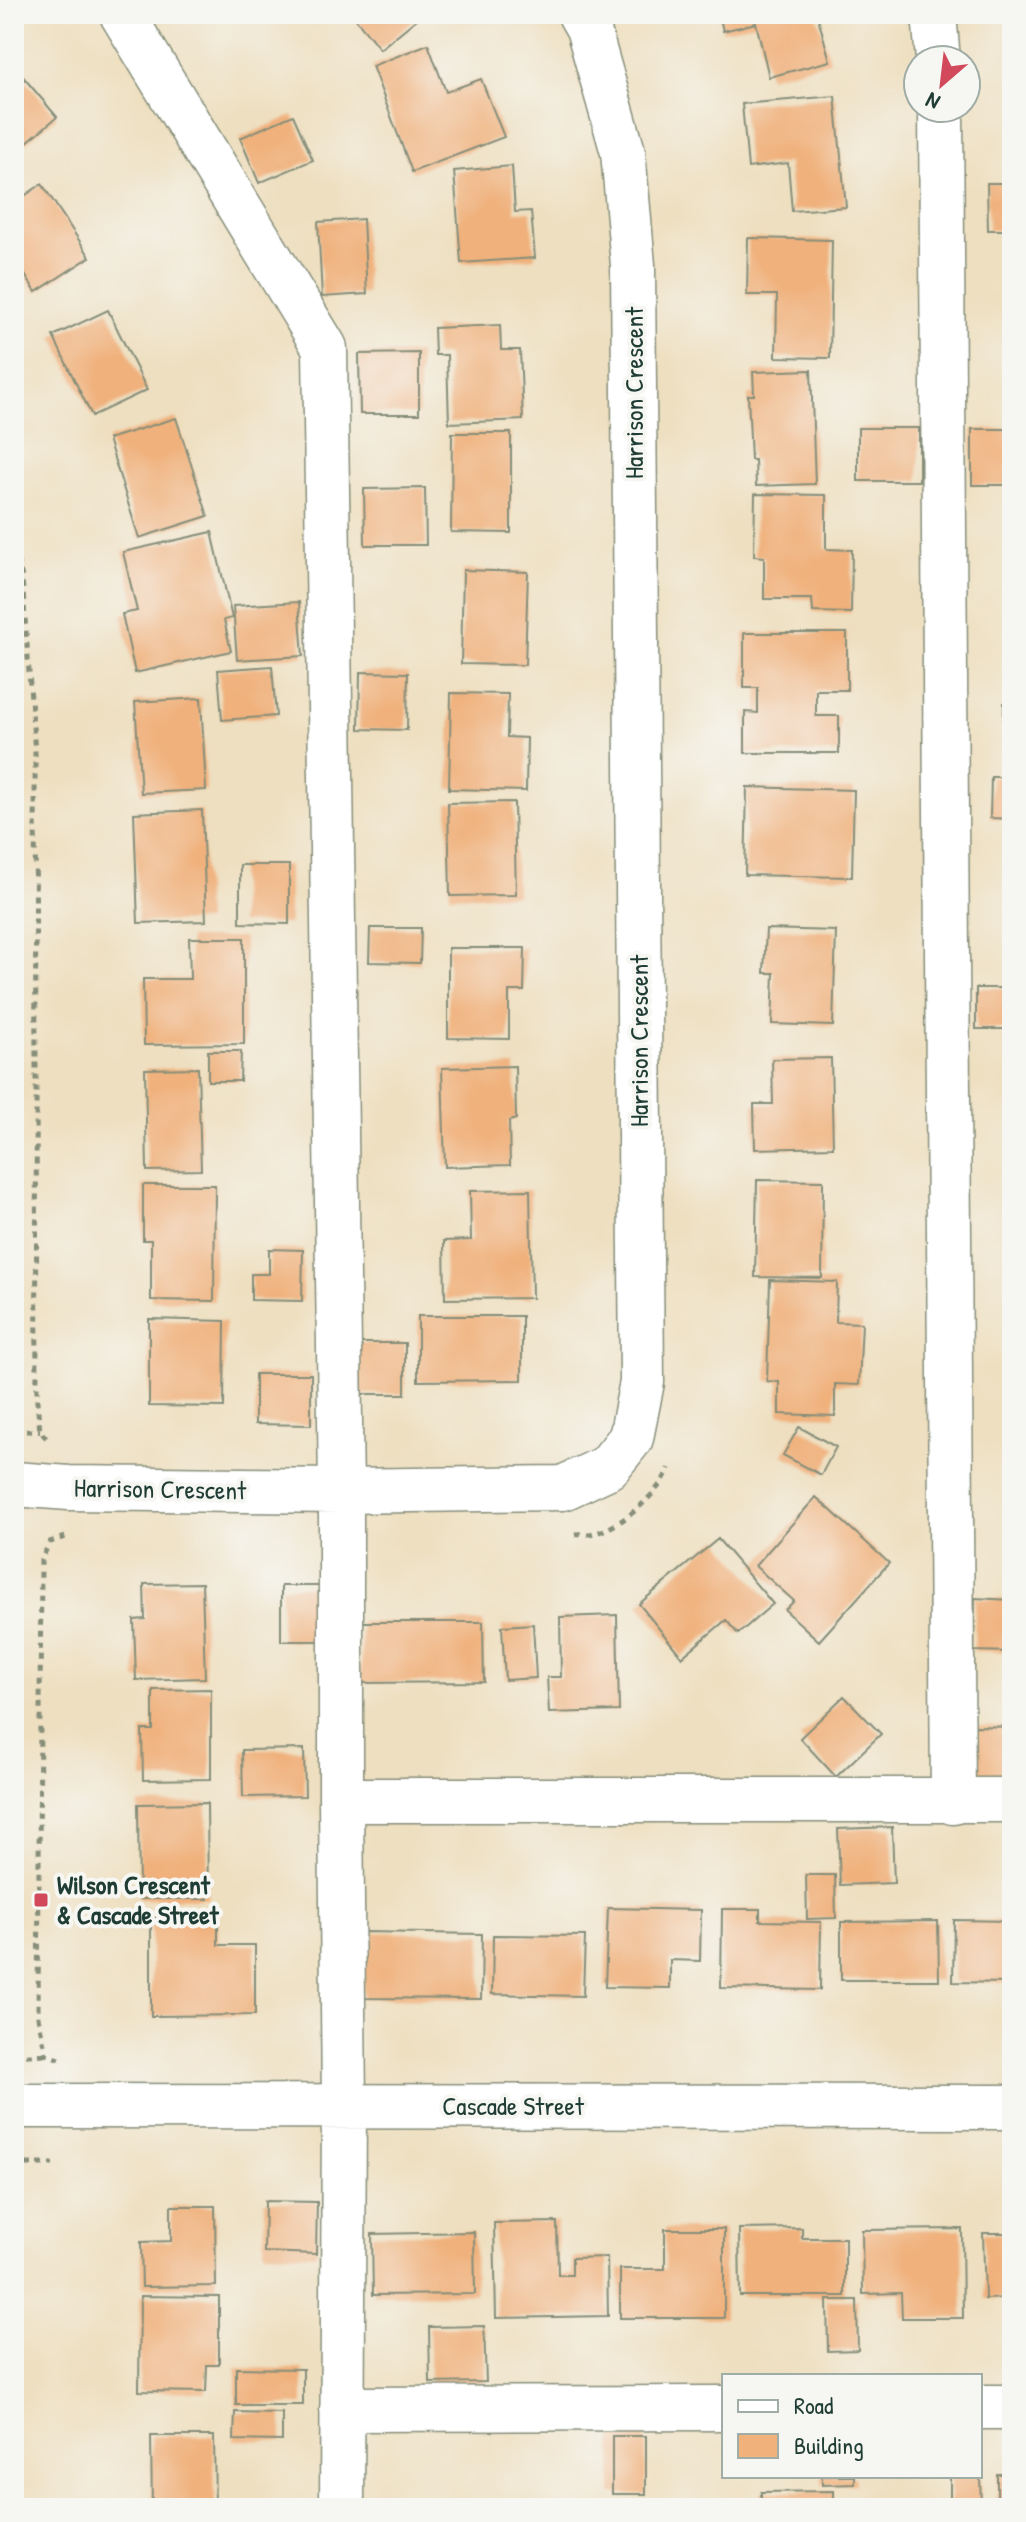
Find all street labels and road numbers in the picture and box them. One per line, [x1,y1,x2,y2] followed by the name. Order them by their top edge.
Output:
[616,306,651,479] street label: Harrison Crescent
[621,954,656,1127] street label: Harrison Crescent
[74,1470,247,1508] street label: Harrison Crescent
[442,2088,585,2123] street label: Cascade Street

